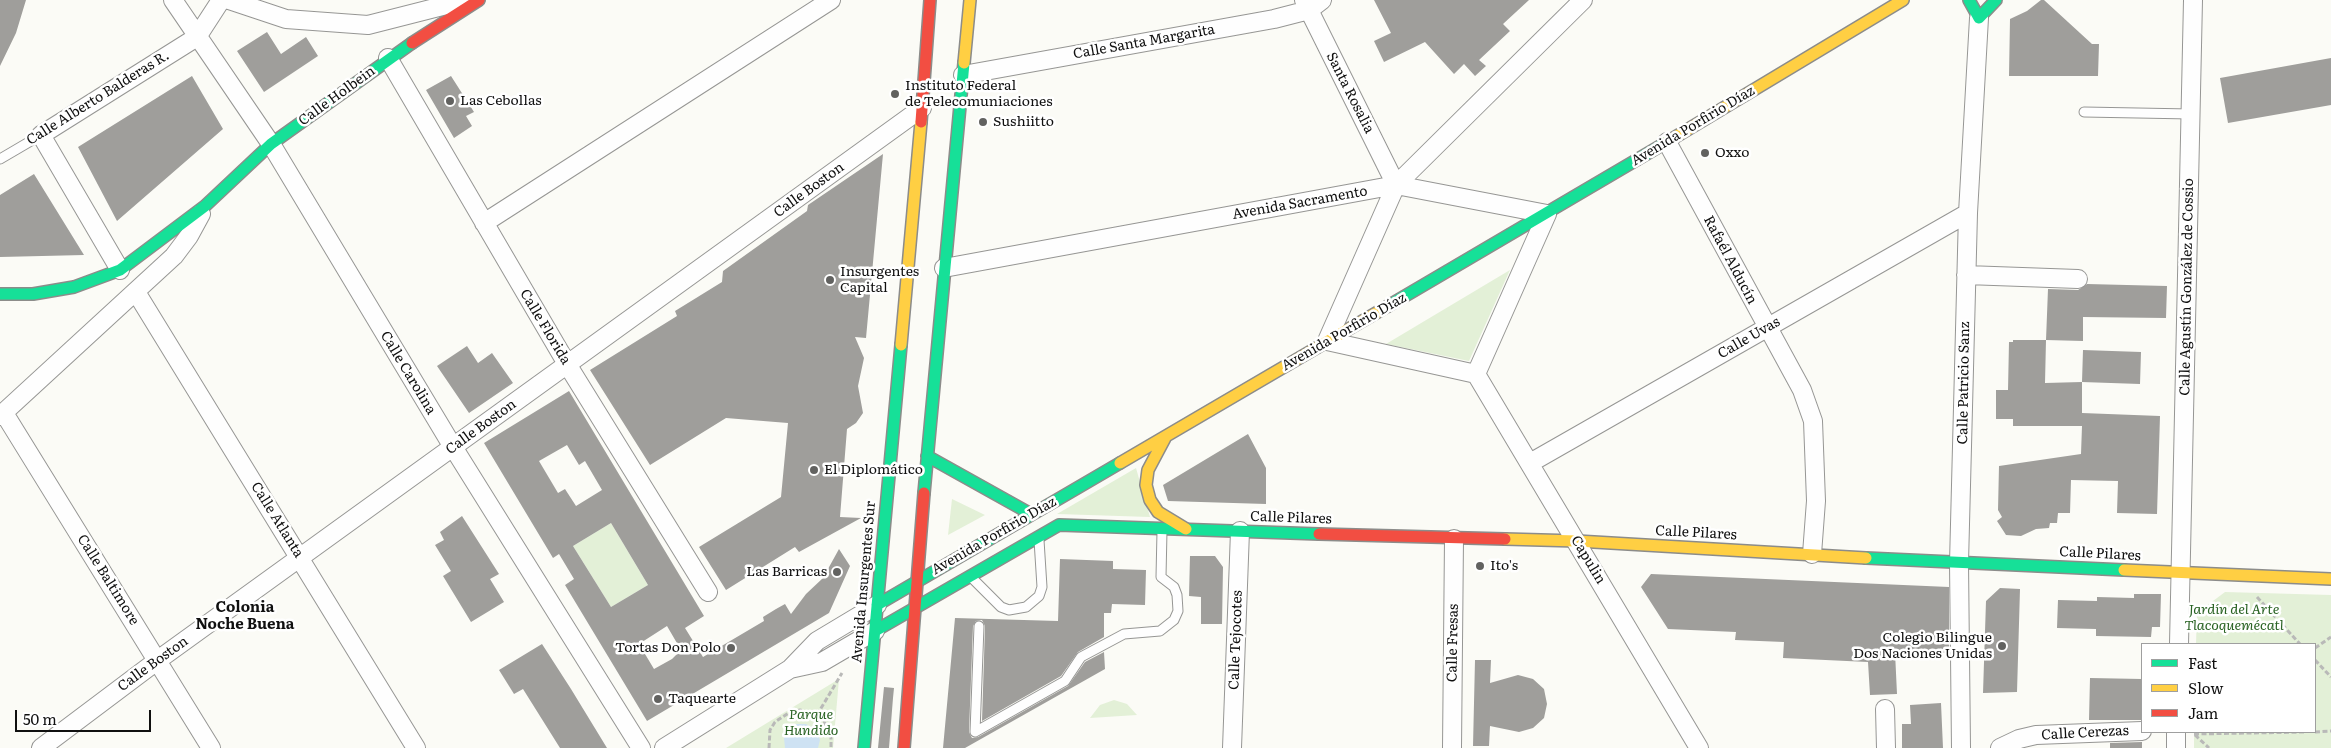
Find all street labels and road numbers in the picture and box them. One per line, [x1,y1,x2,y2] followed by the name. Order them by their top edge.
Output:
[1072,21,1216,63] street label: Calle Santa Margarita
[24,47,172,149] street label: Calle Alberto Balderas R.
[1322,50,1378,136] street label: Santa Rosalia
[295,63,379,129] street label: Calle Holbein
[1628,83,1758,169] street label: Avenida Porfirio Díaz
[771,159,847,221] street label: Calle Boston
[2177,178,2197,396] street label: Calle Agustín González de Cossio
[1231,183,1369,223] street label: Avenida Sacramento
[1700,213,1760,307] street label: Rafaél Alducín
[516,286,574,368] street label: Calle Florida
[1279,289,1409,375] street label: Avenida Porfirio Díaz
[1715,313,1783,363] street label: Calle Uvas
[1955,321,1973,445] street label: Calle Patricio Sanz
[377,328,439,418] street label: Calle Carolina
[443,396,519,458] street label: Calle Boston
[247,479,307,561] street label: Calle Atlanta
[929,493,1059,579] street label: Avenida Porfirio Díaz
[849,500,879,664] street label: Avenida Insurgentes Sur
[1250,508,1332,528] street label: Calle Pilares
[1655,522,1737,544] street label: Calle Pilares
[73,532,143,628] street label: Calle Baltimore
[1567,533,1609,587] street label: Capulin
[2059,543,2141,565] street label: Calle Pilares
[1226,590,1246,690] street label: Calle Tejocotes
[1444,604,1462,682] street label: Calle Fresas
[115,633,191,695] street label: Calle Boston
[2041,722,2129,744] street label: Calle Cerezas

